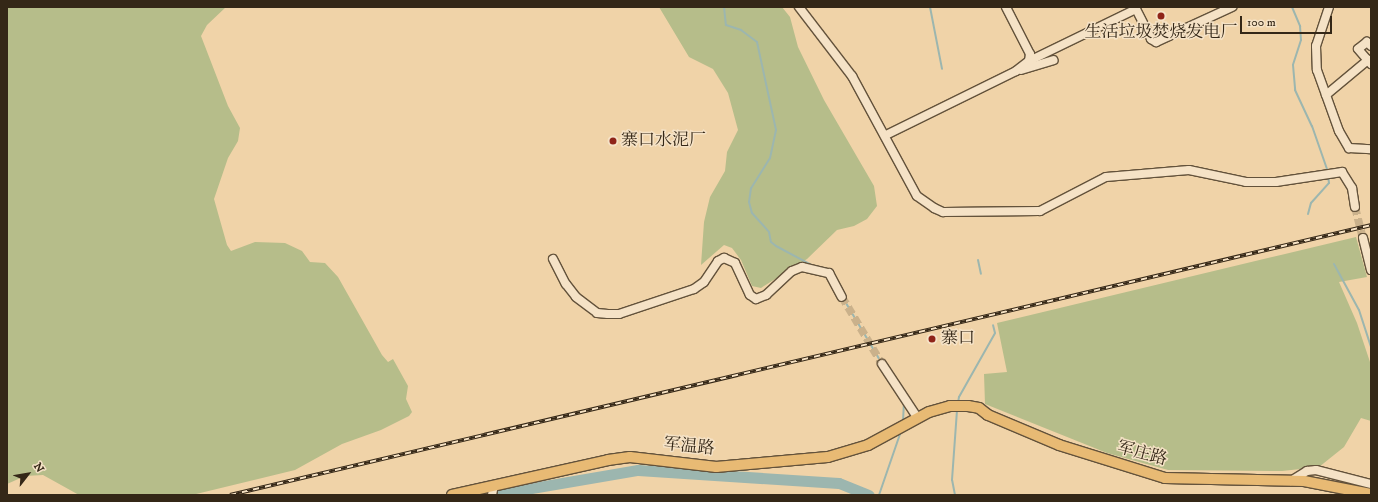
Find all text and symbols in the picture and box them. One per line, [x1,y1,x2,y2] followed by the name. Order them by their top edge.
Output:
[1242,8,1334,34] scale bar
[1156,11,1166,21] marker: 生活垃圾焚烧发电厂
[1247,15,1276,30] text: 100 m
[1085,23,1237,43] place label: 生活垃圾焚烧发电厂
[621,131,706,151] place label: 寨口水泥厂
[608,136,618,146] marker: 寨口水泥厂
[941,329,975,349] place label: 寨口
[926,333,938,345] marker: 寨口
[663,434,715,460] street label: 军温路
[1115,438,1169,470] street label: 军庄路
[8,454,48,494] north arrow
[30,460,47,475] text: N

